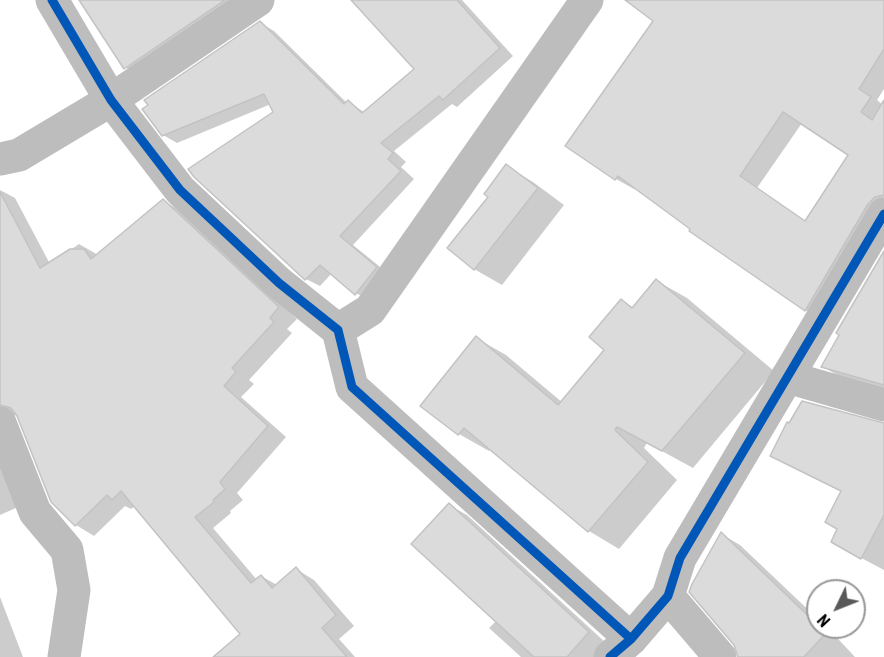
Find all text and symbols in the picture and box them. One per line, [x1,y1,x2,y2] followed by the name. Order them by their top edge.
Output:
[806,579,866,639] north arrow
[814,610,834,630] text: N

